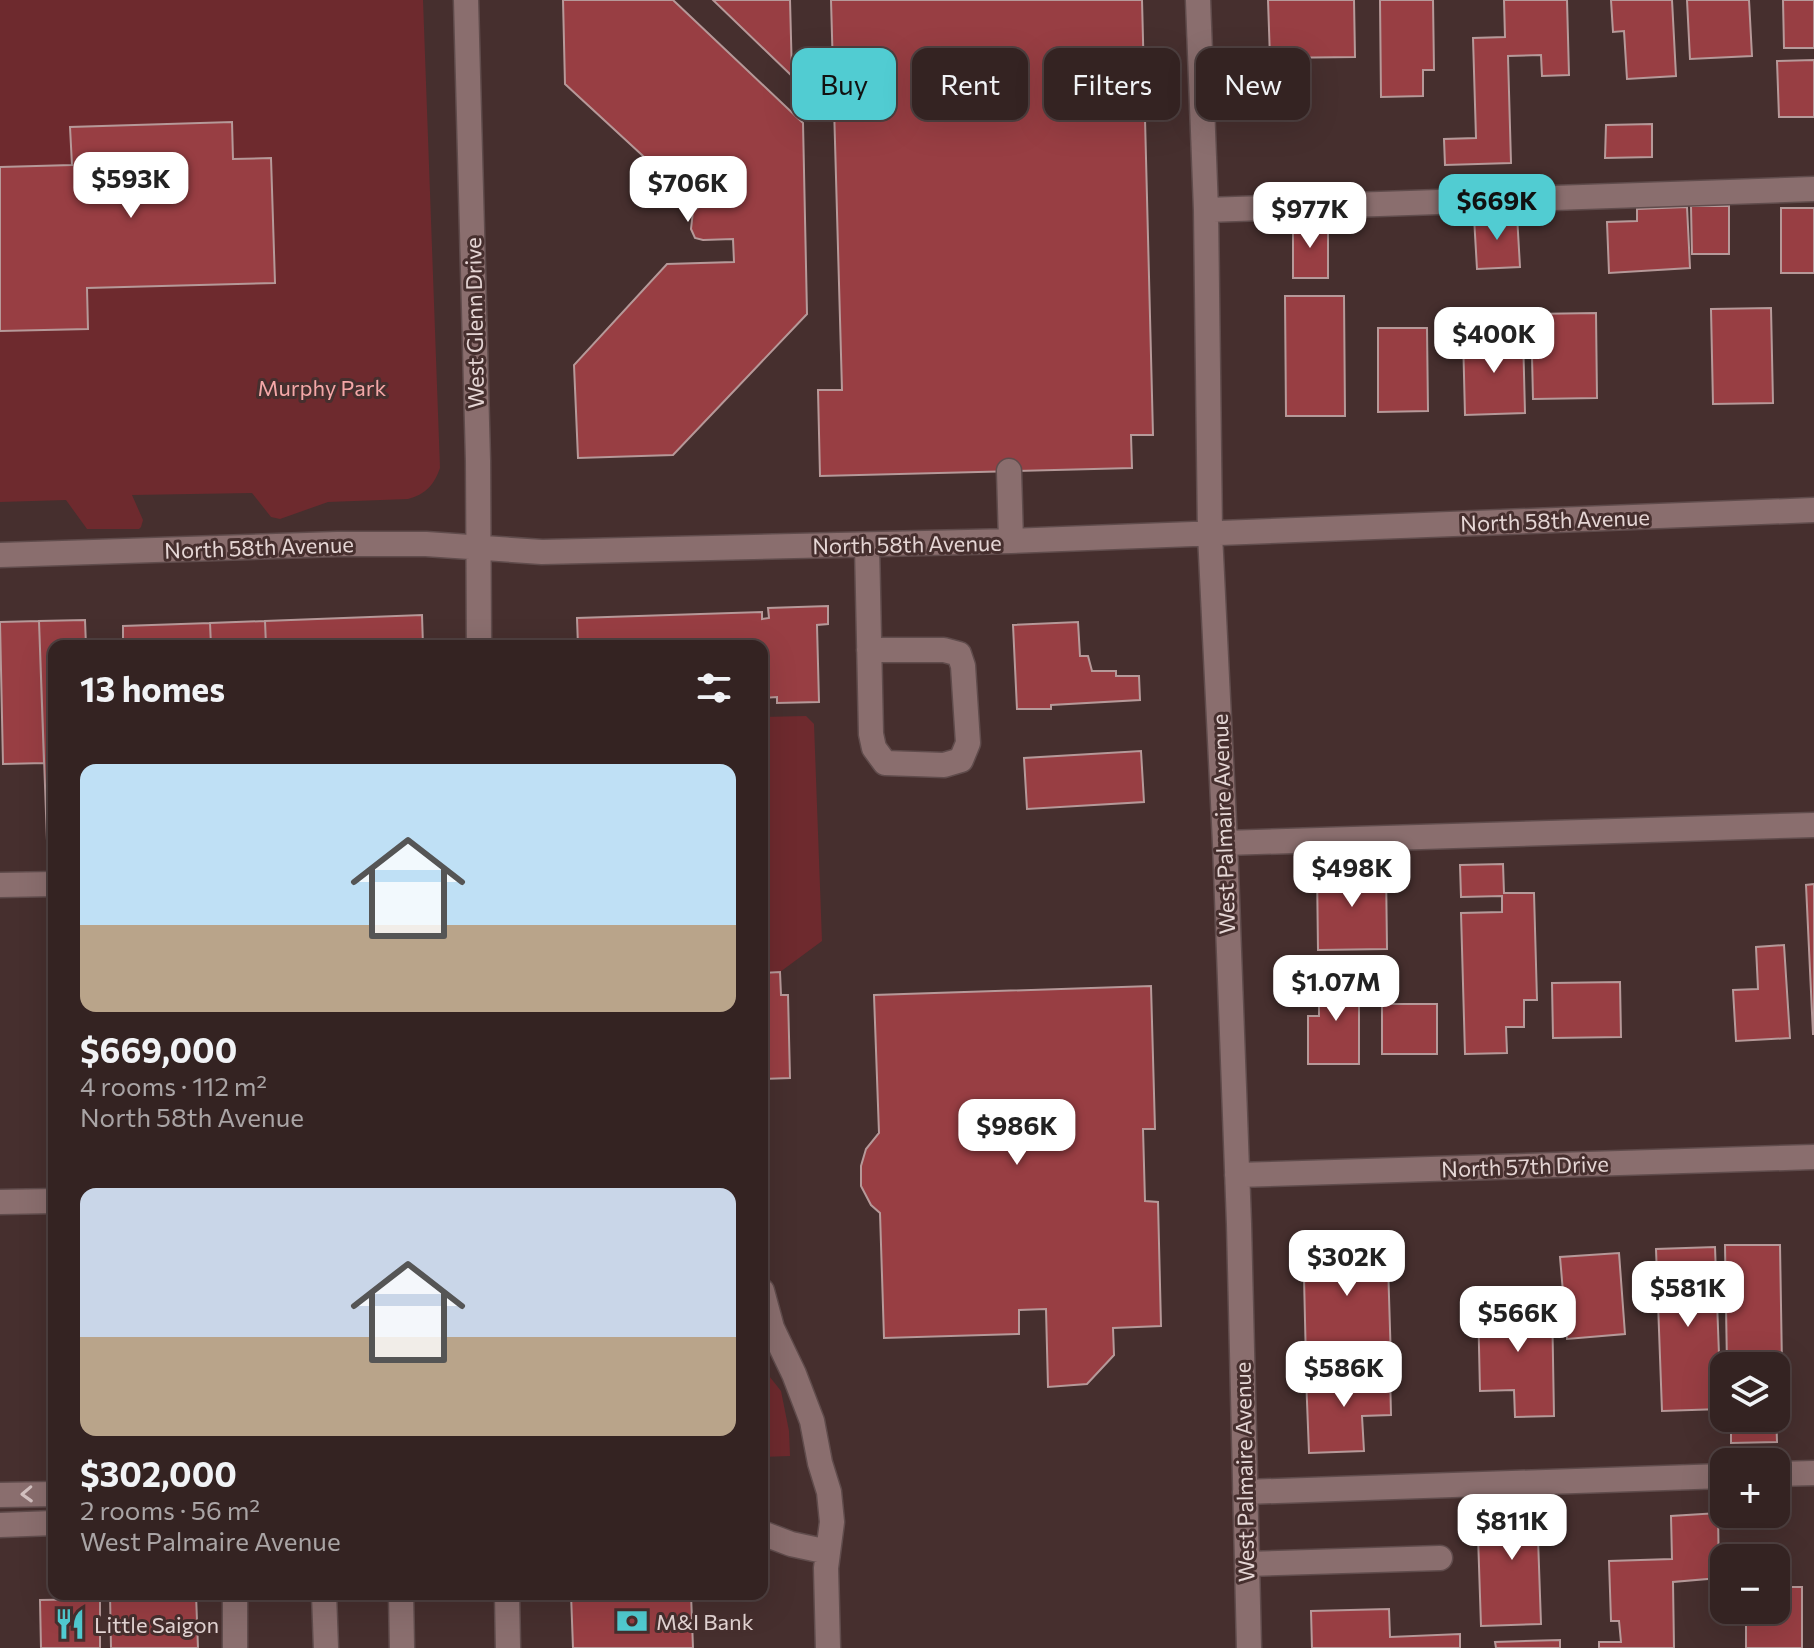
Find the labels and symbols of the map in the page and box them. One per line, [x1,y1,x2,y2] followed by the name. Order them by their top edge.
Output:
[75,152,187,220] pin: $593K
[632,156,744,224] pin: $706K
[1441,174,1553,242] pin: $669K
[1254,182,1366,250] pin: $977K
[459,237,489,409] street label: West Glenn Drive
[1438,307,1550,375] pin: $400K
[257,374,387,401] park label: Murphy Park
[1460,503,1650,537] street label: North 58th Avenue
[812,529,1002,559] street label: North 58th Avenue
[164,530,354,564] street label: North 58th Avenue
[1206,713,1240,935] street label: West Palmaire Avenue
[1296,841,1408,909] pin: $498K
[1271,955,1401,1023] pin: $1.07M
[961,1099,1073,1167] pin: $986K
[1441,1150,1609,1182] street label: North 57th Drive
[1291,1230,1403,1298] pin: $302K
[1632,1261,1744,1329] pin: $581K
[1462,1286,1574,1354] pin: $566K
[1288,1341,1400,1409] pin: $586K
[1229,1362,1259,1582] street label: West Palmaire Avenue
[20,1486,33,1503] one-way arrow
[1456,1494,1568,1562] pin: $811K
[615,1604,649,1638] bank icon: M&I Bank
[53,1607,87,1641] restaurant icon: Little Saigon
[656,1608,754,1635] place label: M&I Bank
[94,1611,219,1638] place label: Little Saigon

